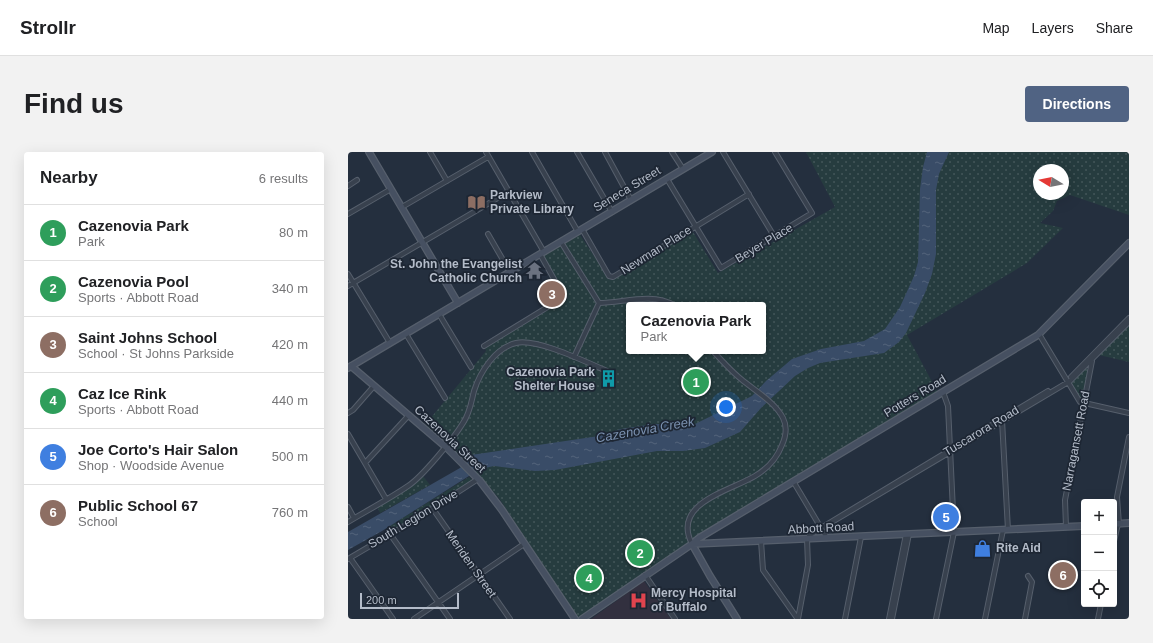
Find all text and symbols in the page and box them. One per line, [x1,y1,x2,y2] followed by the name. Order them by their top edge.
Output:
[20,17,76,38] text: Strollr
[982,20,1010,36] text: Map
[1032,20,1074,36] text: Layers
[1096,20,1133,36] text: Share
[1025,86,1129,122] button: Directions
[24,88,124,119] text: Find us
[591,163,664,215] street label: Seneca Street
[1033,164,1069,200] north arrow
[40,168,98,187] text: Nearby
[259,171,308,186] text: 6 results
[490,188,574,216] place label: Parkview Private Library
[467,192,487,212] library icon: Parkview Private Library
[78,217,189,234] text: Cazenovia Park
[733,220,796,266] street label: Beyer Place
[618,223,694,277] street label: Newman Place
[49,225,57,240] text: 1
[279,225,308,240] text: 80 m
[78,234,105,249] text: Park
[390,257,522,285] place label: St. John the Evangelist Catholic Church
[525,261,545,281] temple icon: St. John the Evangelist Catholic Church
[78,273,189,290] text: Cazenovia Pool
[539,279,565,309] pin: 3
[49,281,57,296] text: 2
[272,281,308,296] text: 340 m
[78,290,199,305] text: Sports · Abbott Road
[626,302,766,354] popup
[641,312,751,329] text: Cazenovia Park
[78,329,217,346] text: Saint Johns School
[641,329,667,344] text: Park
[49,337,57,352] text: 3
[272,337,308,352] text: 420 m
[78,346,234,361] text: School · St Johns Parkside
[506,365,595,393] place label: Cazenovia Park Shelter House
[683,367,709,397] pin: 1
[598,369,618,389] building icon: Cazenovia Park Shelter House
[881,372,949,420] street label: Potters Road
[78,385,166,402] text: Caz Ice Rink
[1059,390,1093,492] street label: Narragansett Road
[49,393,57,408] text: 4
[272,393,308,408] text: 440 m
[716,397,736,417] your location
[78,402,199,417] text: Sports · Abbott Road
[412,402,489,476] street label: Cazenovia Street
[941,403,1021,459] street label: Tuscarora Road
[595,413,697,446] water label: Cazenovia Creek
[78,441,238,458] text: Joe Corto's Hair Salon
[49,449,57,464] text: 5
[272,449,308,464] text: 500 m
[78,458,224,473] text: Shop · Woodside Avenue
[366,487,461,551] street label: South Legion Drive
[78,497,198,514] text: Public School 67
[1081,499,1117,607] map controls
[1081,499,1117,535] button: +
[933,502,959,532] pin: 5
[49,505,57,520] text: 6
[272,505,308,520] text: 760 m
[78,514,118,529] text: School
[787,519,855,537] street label: Abbott Road
[443,528,500,601] street label: Meriden Street
[1081,535,1117,571] button: −
[627,538,653,568] pin: 2
[973,538,993,558] shop icon: Rite Aid
[996,541,1041,555] place label: Rite Aid
[1050,560,1076,590] pin: 6
[576,563,602,593] pin: 4
[1081,571,1117,607] button: locate
[651,586,736,614] place label: Mercy Hospital of Buffalo
[628,590,648,610] hospital icon: Mercy Hospital of Buffalo
[360,591,459,610] scale bar
[366,594,397,606] text: 200 m

